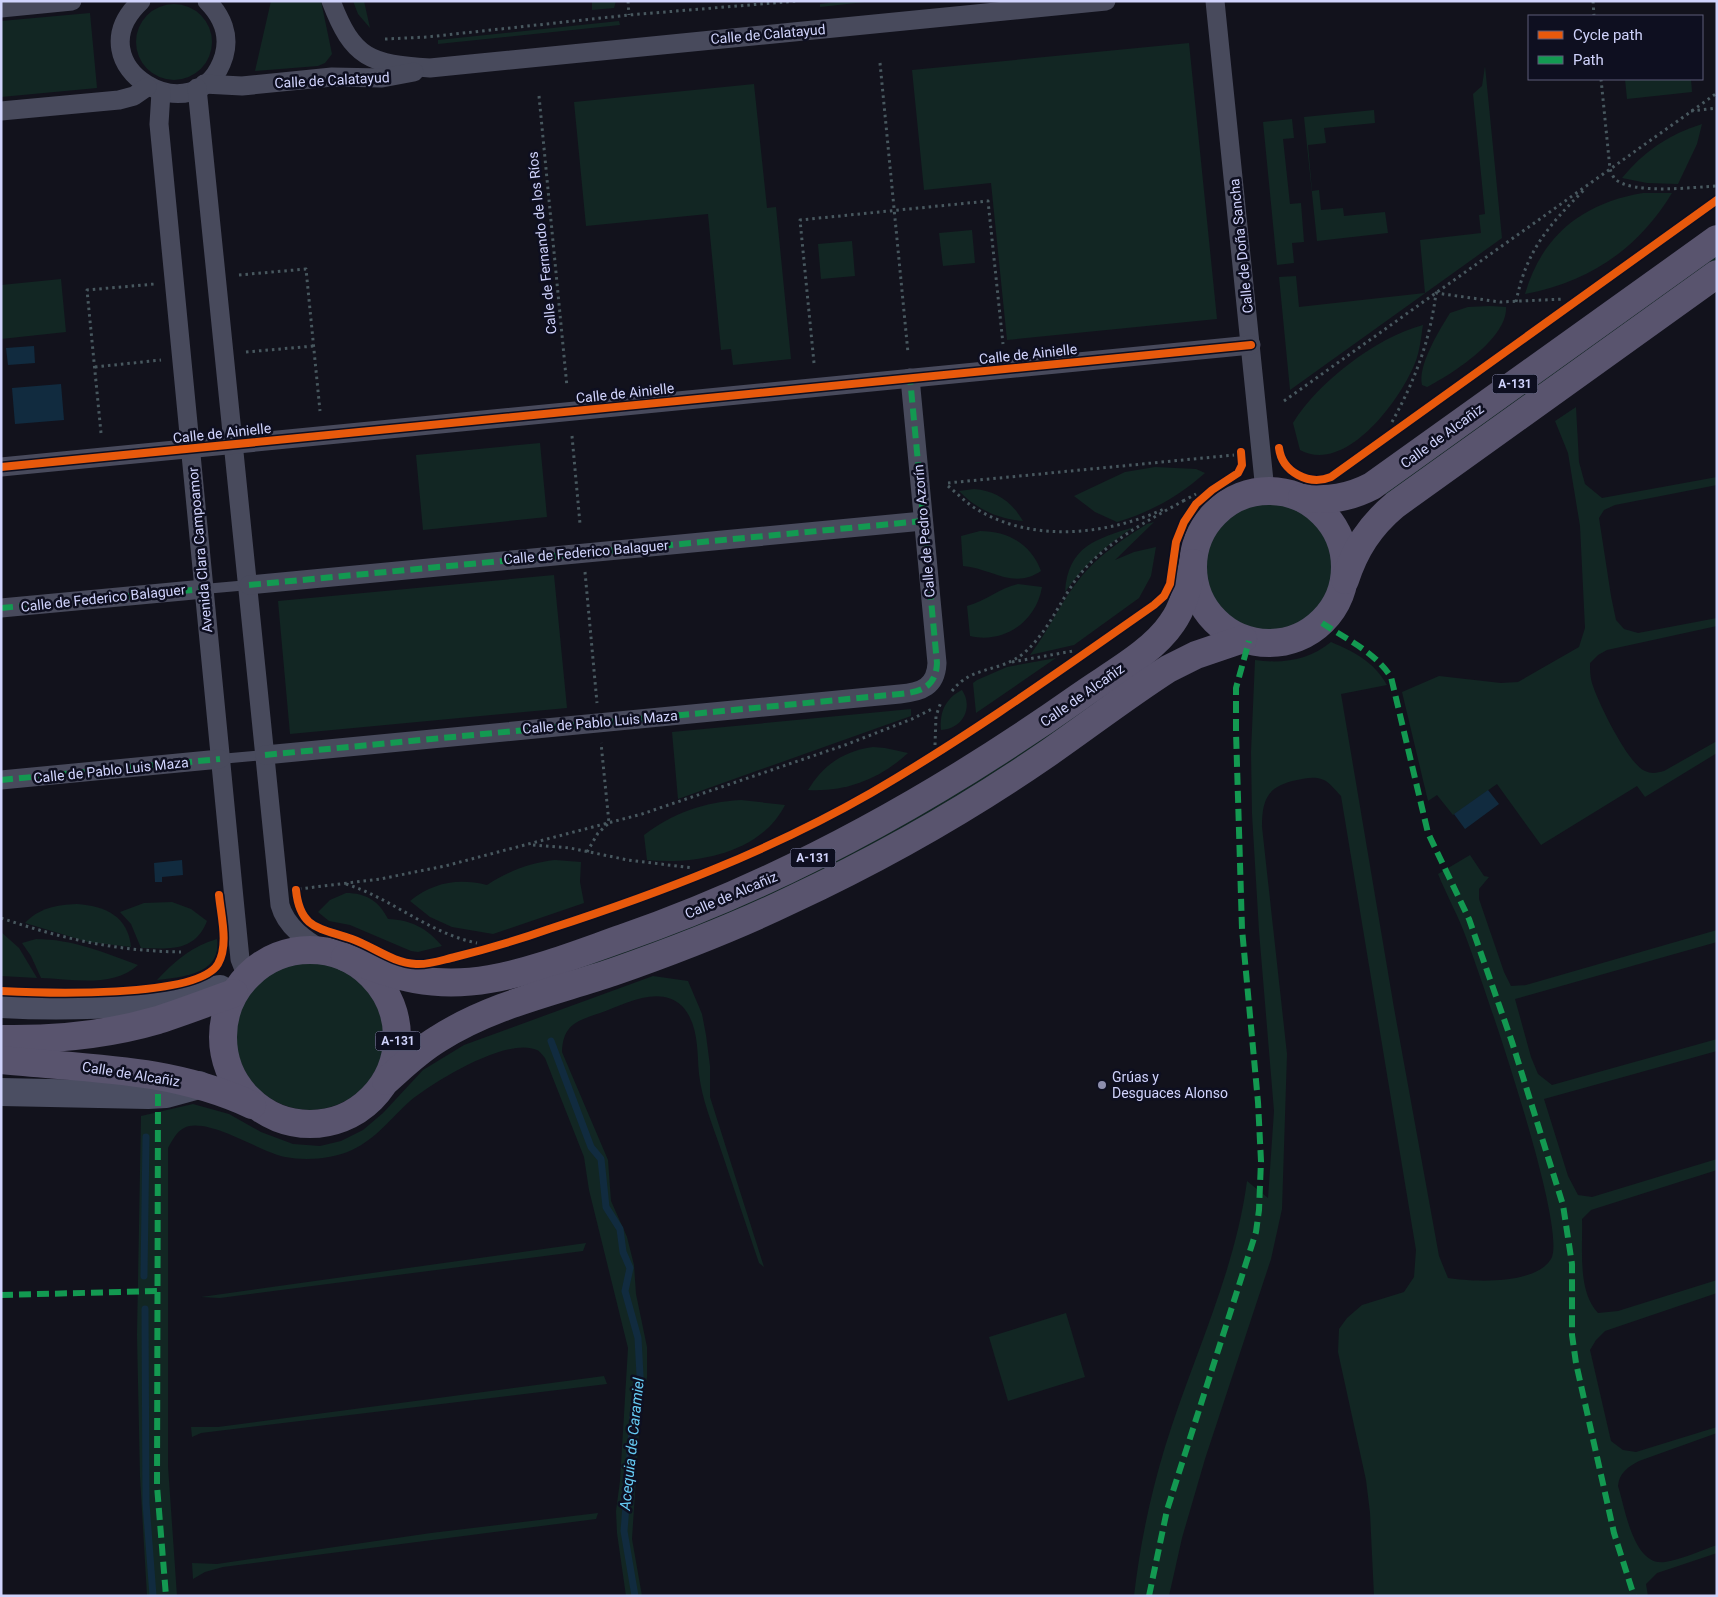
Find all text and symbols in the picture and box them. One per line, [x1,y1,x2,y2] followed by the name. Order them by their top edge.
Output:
[1528,15,1703,80] legend
[710,21,826,47] street label: Calle de Calatayud
[1573,26,1643,44] text: Cycle path
[1573,51,1604,69] text: Path
[274,69,390,91] street label: Calle de Calatayud
[524,151,560,335] street label: Calle de Fernando de los Ríos
[1226,178,1256,314] street label: Calle de Doña Sancha
[978,341,1078,367] street label: Calle de Ainielle
[1492,374,1538,394] road number: A-131
[575,380,675,406] street label: Calle de Ainielle
[1397,400,1487,472] street label: Calle de Alcañiz
[172,420,272,446] street label: Calle de Ainielle
[910,464,938,598] street label: Calle de Pedro Azorín
[185,466,215,633] street label: Avenida Clara Campoamor
[503,537,669,567] street label: Calle de Federico Balaguer
[20,581,186,615] street label: Calle de Federico Balaguer
[1037,660,1127,730] street label: Calle de Alcañiz
[522,707,678,737] street label: Calle de Pablo Luis Maza
[33,754,189,786] street label: Calle de Pablo Luis Maza
[790,848,836,868] road number: A-131
[682,868,780,922] street label: Calle de Alcañiz
[376,1032,420,1050] road number: A-131
[81,1058,181,1090] street label: Calle de Alcañiz
[1112,1069,1228,1101] place label: Grúas y Desguaces Alonso
[1096,1079,1108,1091] marker: Grúas y Desguaces Alonso
[616,1376,648,1512] water label: Acequia de Caramiel

